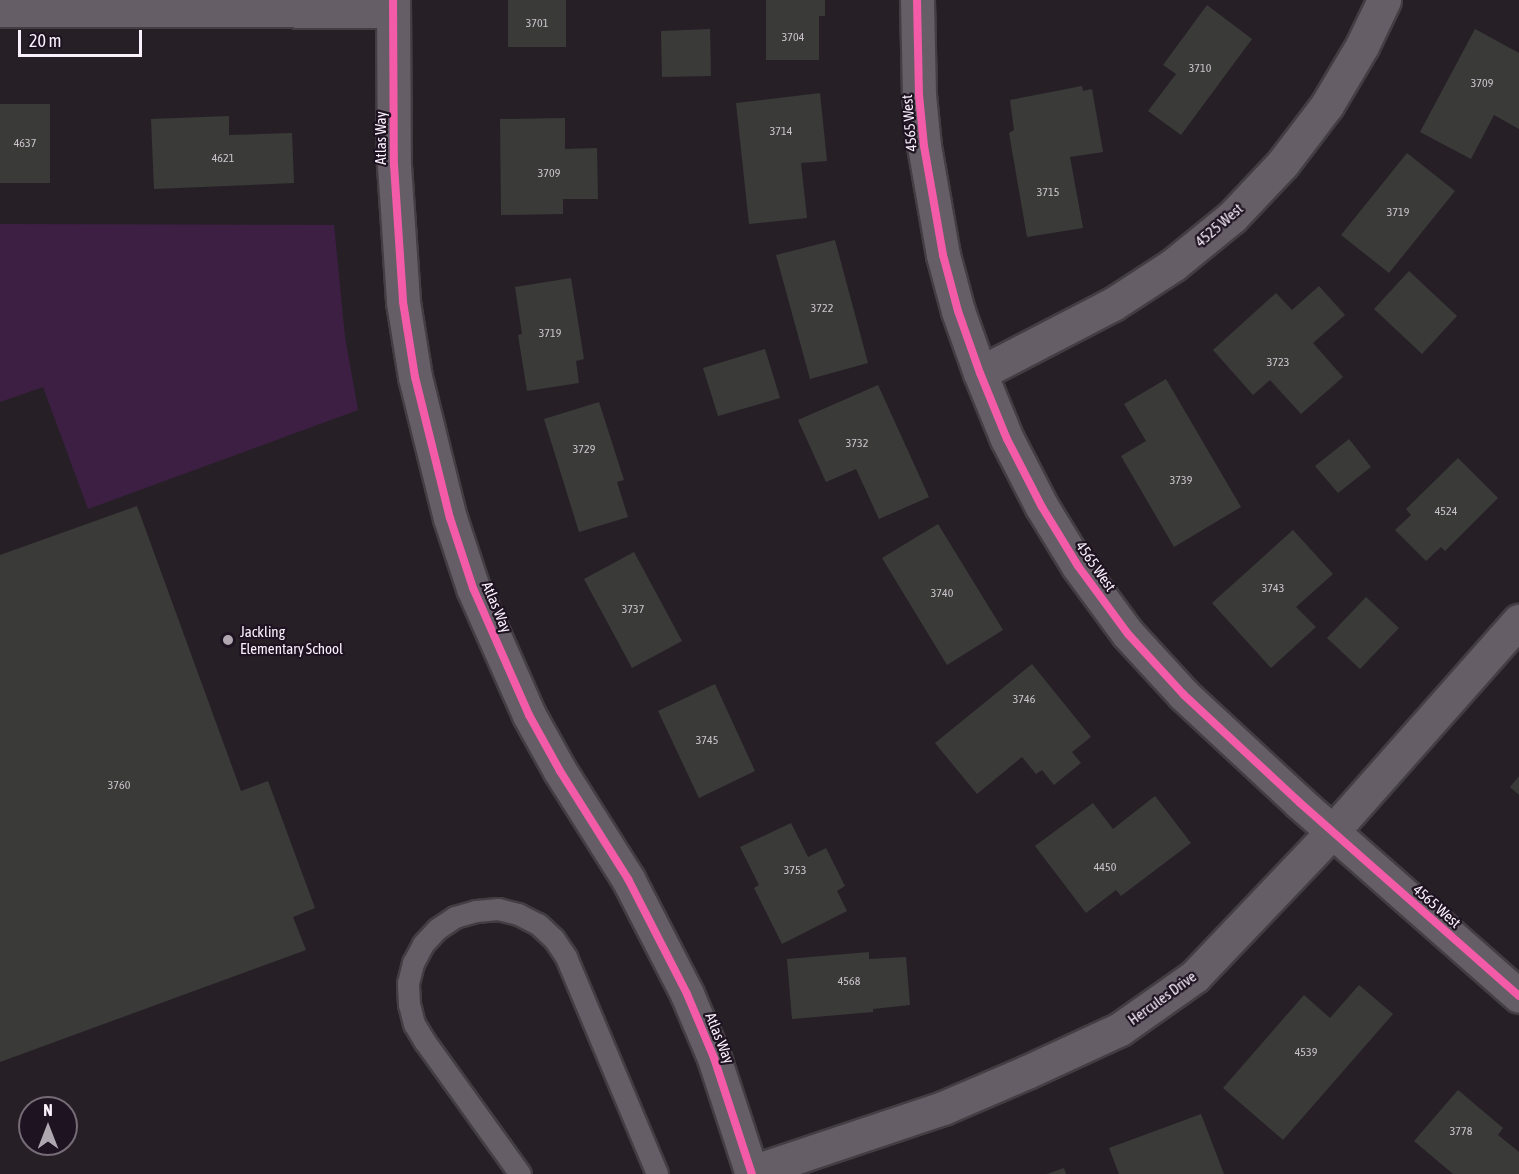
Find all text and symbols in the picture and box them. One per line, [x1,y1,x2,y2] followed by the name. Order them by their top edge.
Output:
[526,17,548,31] house number: 3701
[21,18,146,56] scale bar
[29,30,61,51] text: 20 m
[782,31,804,45] house number: 3704
[1189,62,1211,76] house number: 3710
[1471,77,1493,91] house number: 3709
[898,94,920,152] street label: 4565 West
[372,111,390,165] street label: Atlas Way
[770,125,792,139] house number: 3714
[14,137,36,151] house number: 4637
[212,152,234,166] house number: 4621
[538,167,560,181] house number: 3709
[1037,186,1059,200] house number: 3715
[1192,199,1246,251] street label: 4525 West
[1387,206,1409,220] house number: 3719
[811,302,833,316] house number: 3722
[539,327,561,341] house number: 3719
[1267,356,1289,370] house number: 3723
[846,437,868,451] house number: 3732
[573,443,595,457] house number: 3729
[1170,474,1192,488] house number: 3739
[1435,505,1457,519] house number: 4524
[1072,537,1120,595] street label: 4565 West
[478,579,516,635] street label: Atlas Way
[1262,582,1284,596] house number: 3743
[931,587,953,601] house number: 3740
[622,603,644,617] house number: 3737
[240,622,343,657] place label: Jackling Elementary School
[221,633,235,647] marker: Jackling Elementary School
[1013,693,1035,707] house number: 3746
[696,734,718,748] house number: 3745
[108,779,130,793] house number: 3760
[1094,861,1116,875] house number: 4450
[784,864,806,878] house number: 3753
[1410,880,1464,932] street label: 4565 West
[1124,967,1200,1029] street label: Hercules Drive
[838,975,860,989] house number: 4568
[702,1010,738,1066] street label: Atlas Way
[1295,1046,1317,1060] house number: 4539
[18,1096,78,1156] north arrow
[43,1101,53,1119] text: N
[1450,1125,1472,1139] house number: 3778

